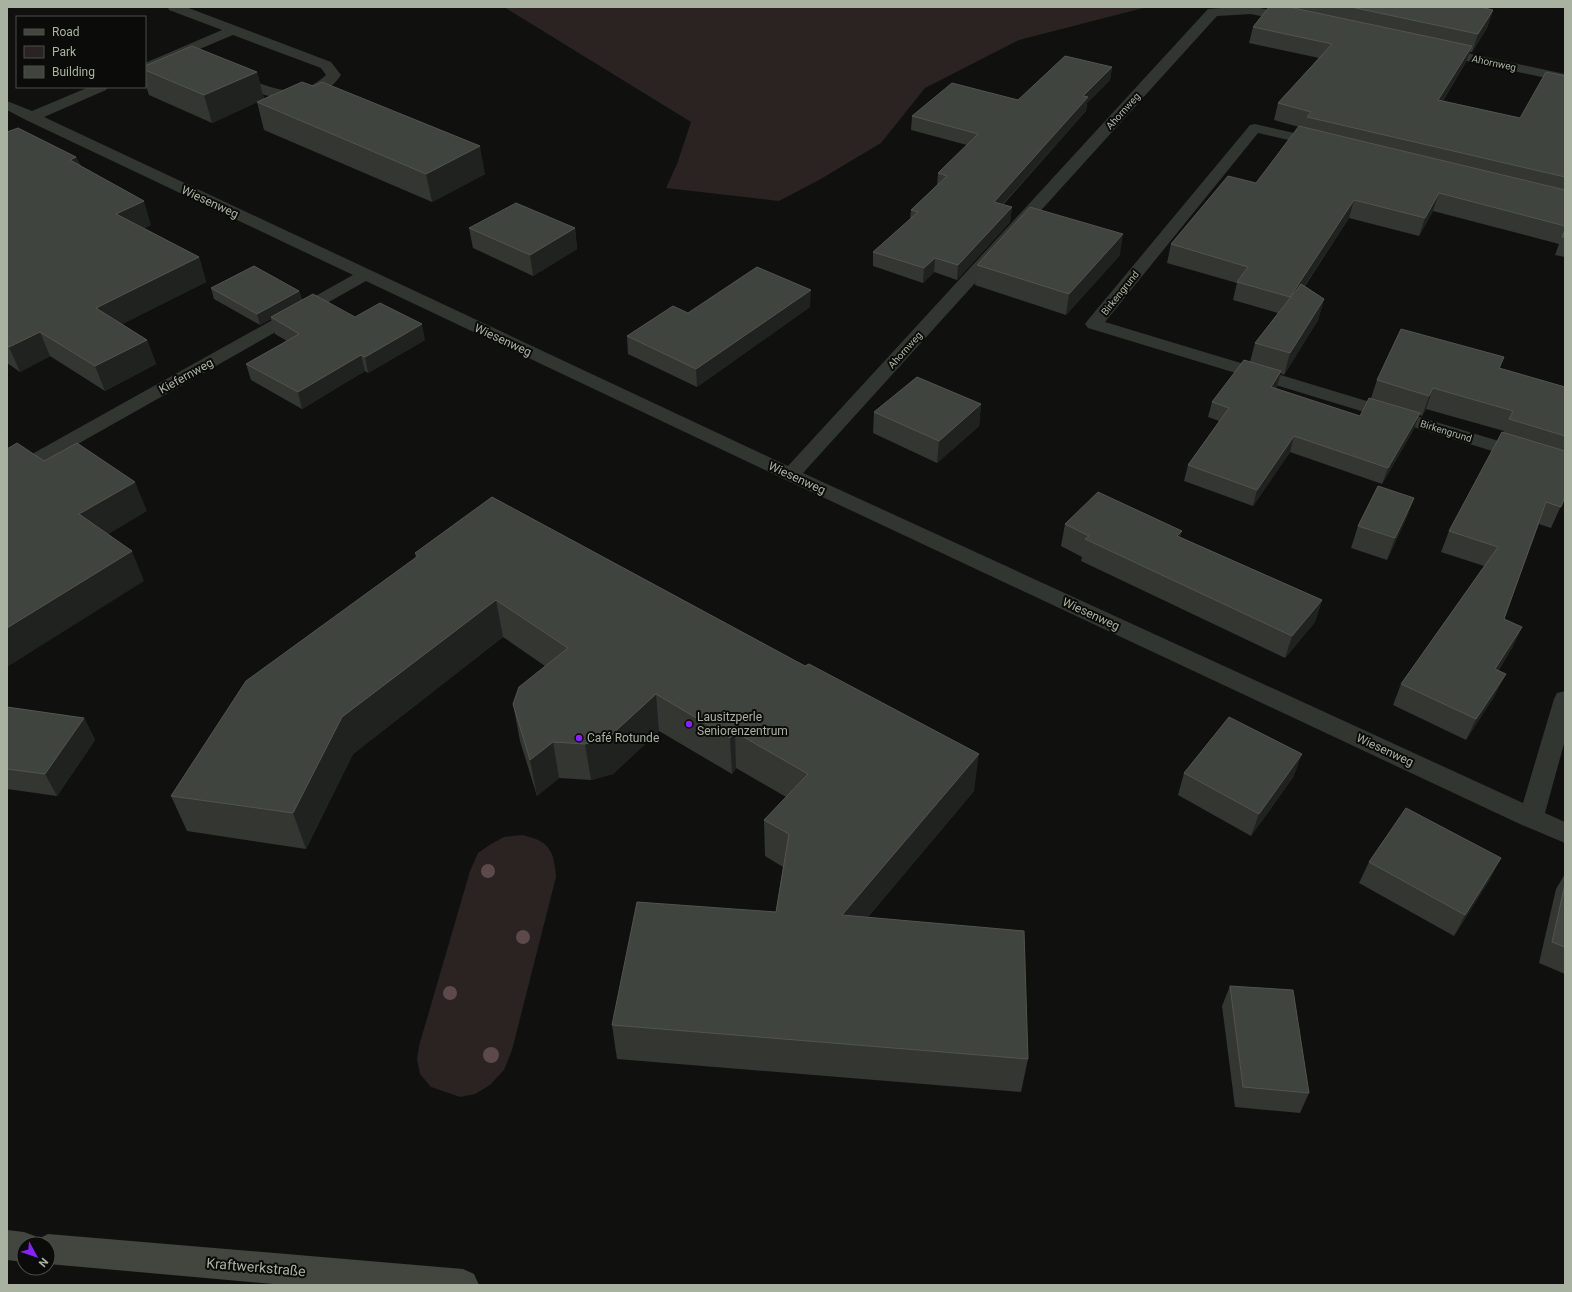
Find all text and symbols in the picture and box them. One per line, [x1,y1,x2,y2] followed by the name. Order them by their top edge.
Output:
[16,16,146,88] legend
[52,25,80,39] text: Road
[52,45,77,59] text: Park
[1471,53,1517,73] street label: Ahornweg
[52,65,95,79] text: Building
[1104,91,1142,131] street label: Ahornweg
[179,183,241,221] street label: Wiesenweg
[1099,269,1141,317] street label: Birkengrund
[472,321,534,359] street label: Wiesenweg
[886,330,924,370] street label: Ahornweg
[156,355,216,397] street label: Kiefernweg
[1419,418,1473,444] street label: Birkengrund
[766,459,828,497] street label: Wiesenweg
[1060,595,1122,633] street label: Wiesenweg
[697,710,788,738] place label: Lausitzperle Seniorenzentrum
[684,719,694,729] marker: Lausitzperle Seniorenzentrum
[587,731,659,745] place label: Café Rotunde
[1354,731,1416,769] street label: Wiesenweg
[574,733,584,743] marker: Café Rotunde
[16,1236,56,1276] north arrow
[36,1255,51,1269] text: N
[206,1255,306,1279] street label: Kraftwerkstraße

